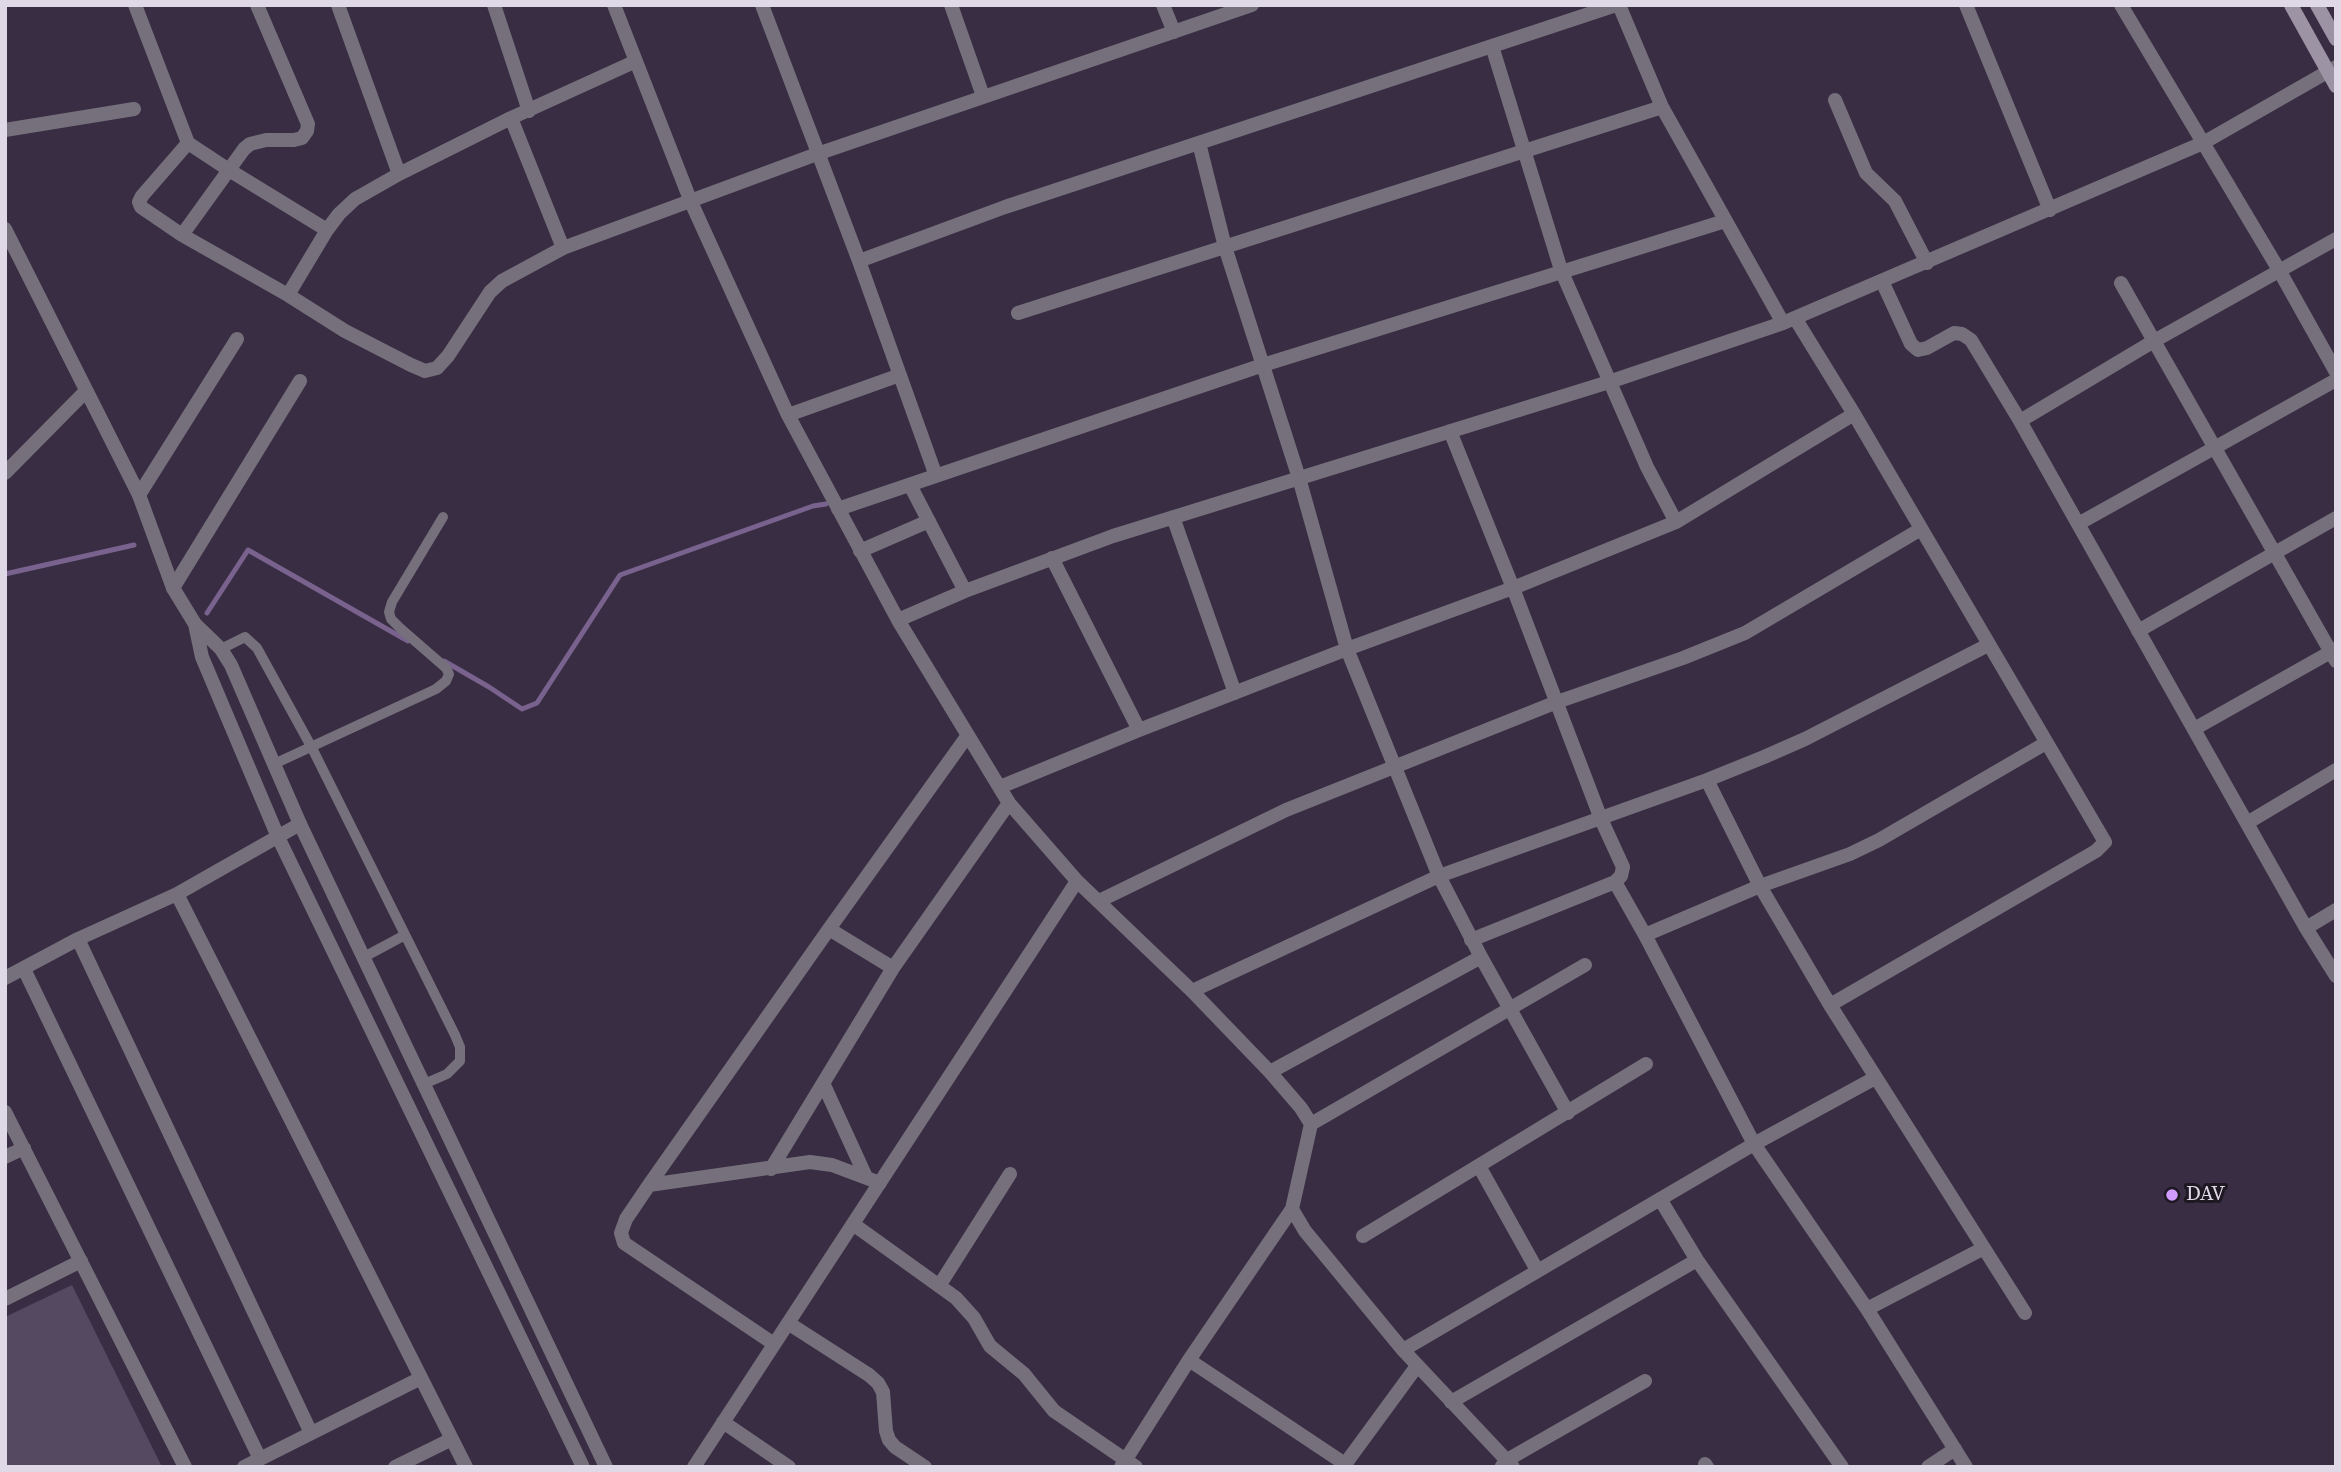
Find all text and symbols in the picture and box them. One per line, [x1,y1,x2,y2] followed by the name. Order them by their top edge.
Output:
[2186,1182,2225,1208] place label: DAV
[2164,1187,2180,1203] marker: DAV

